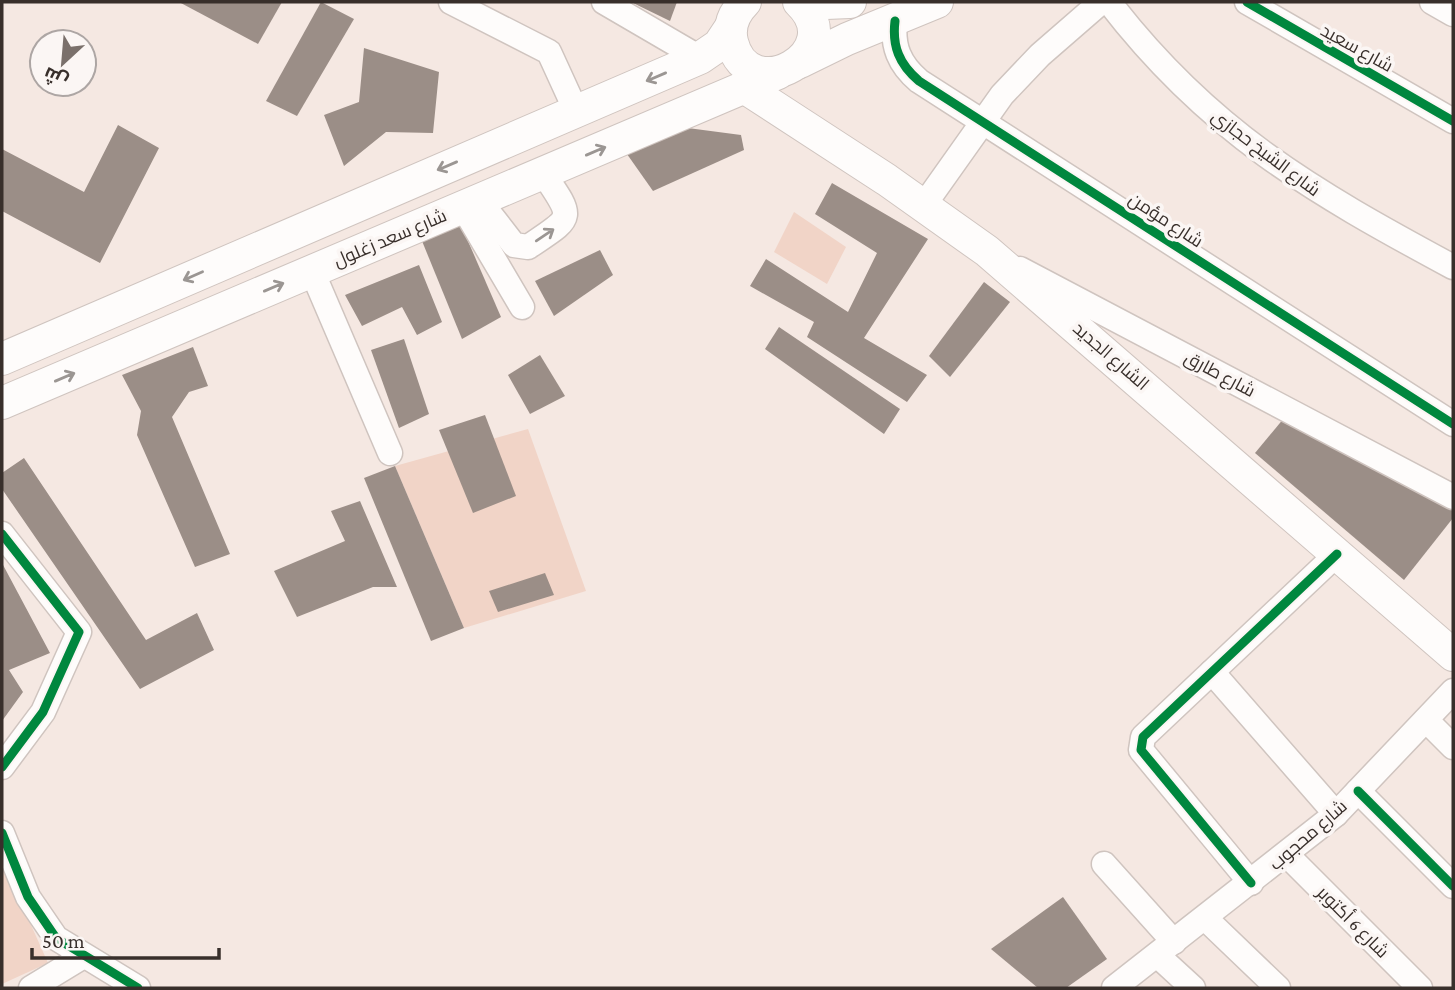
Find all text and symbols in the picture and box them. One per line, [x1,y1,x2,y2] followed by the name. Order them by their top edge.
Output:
[1316,20,1397,78] street label: شارع سعيد
[28,28,98,98] north arrow
[40,62,72,93] text: ش
[646,71,667,84] one-way arrow
[1205,106,1324,203] street label: شارع الشيخ حجازي
[585,143,606,156] one-way arrow
[436,160,458,173] one-way arrow
[1124,189,1207,253] street label: شارع مؤمن
[330,205,450,273] street label: شارع سعد زغلول
[535,228,555,242] one-way arrow
[183,270,204,283] one-way arrow
[263,280,284,293] one-way arrow
[1068,318,1153,396] street label: الشارع الجديد
[1180,347,1259,403] street label: شارع طارق
[53,369,75,382] one-way arrow
[1265,796,1352,876] street label: شارع محجوب
[1311,881,1394,963] street label: شارع 6 أكتوبر
[32,916,219,960] scale bar
[42,929,85,953] text: 50 m

